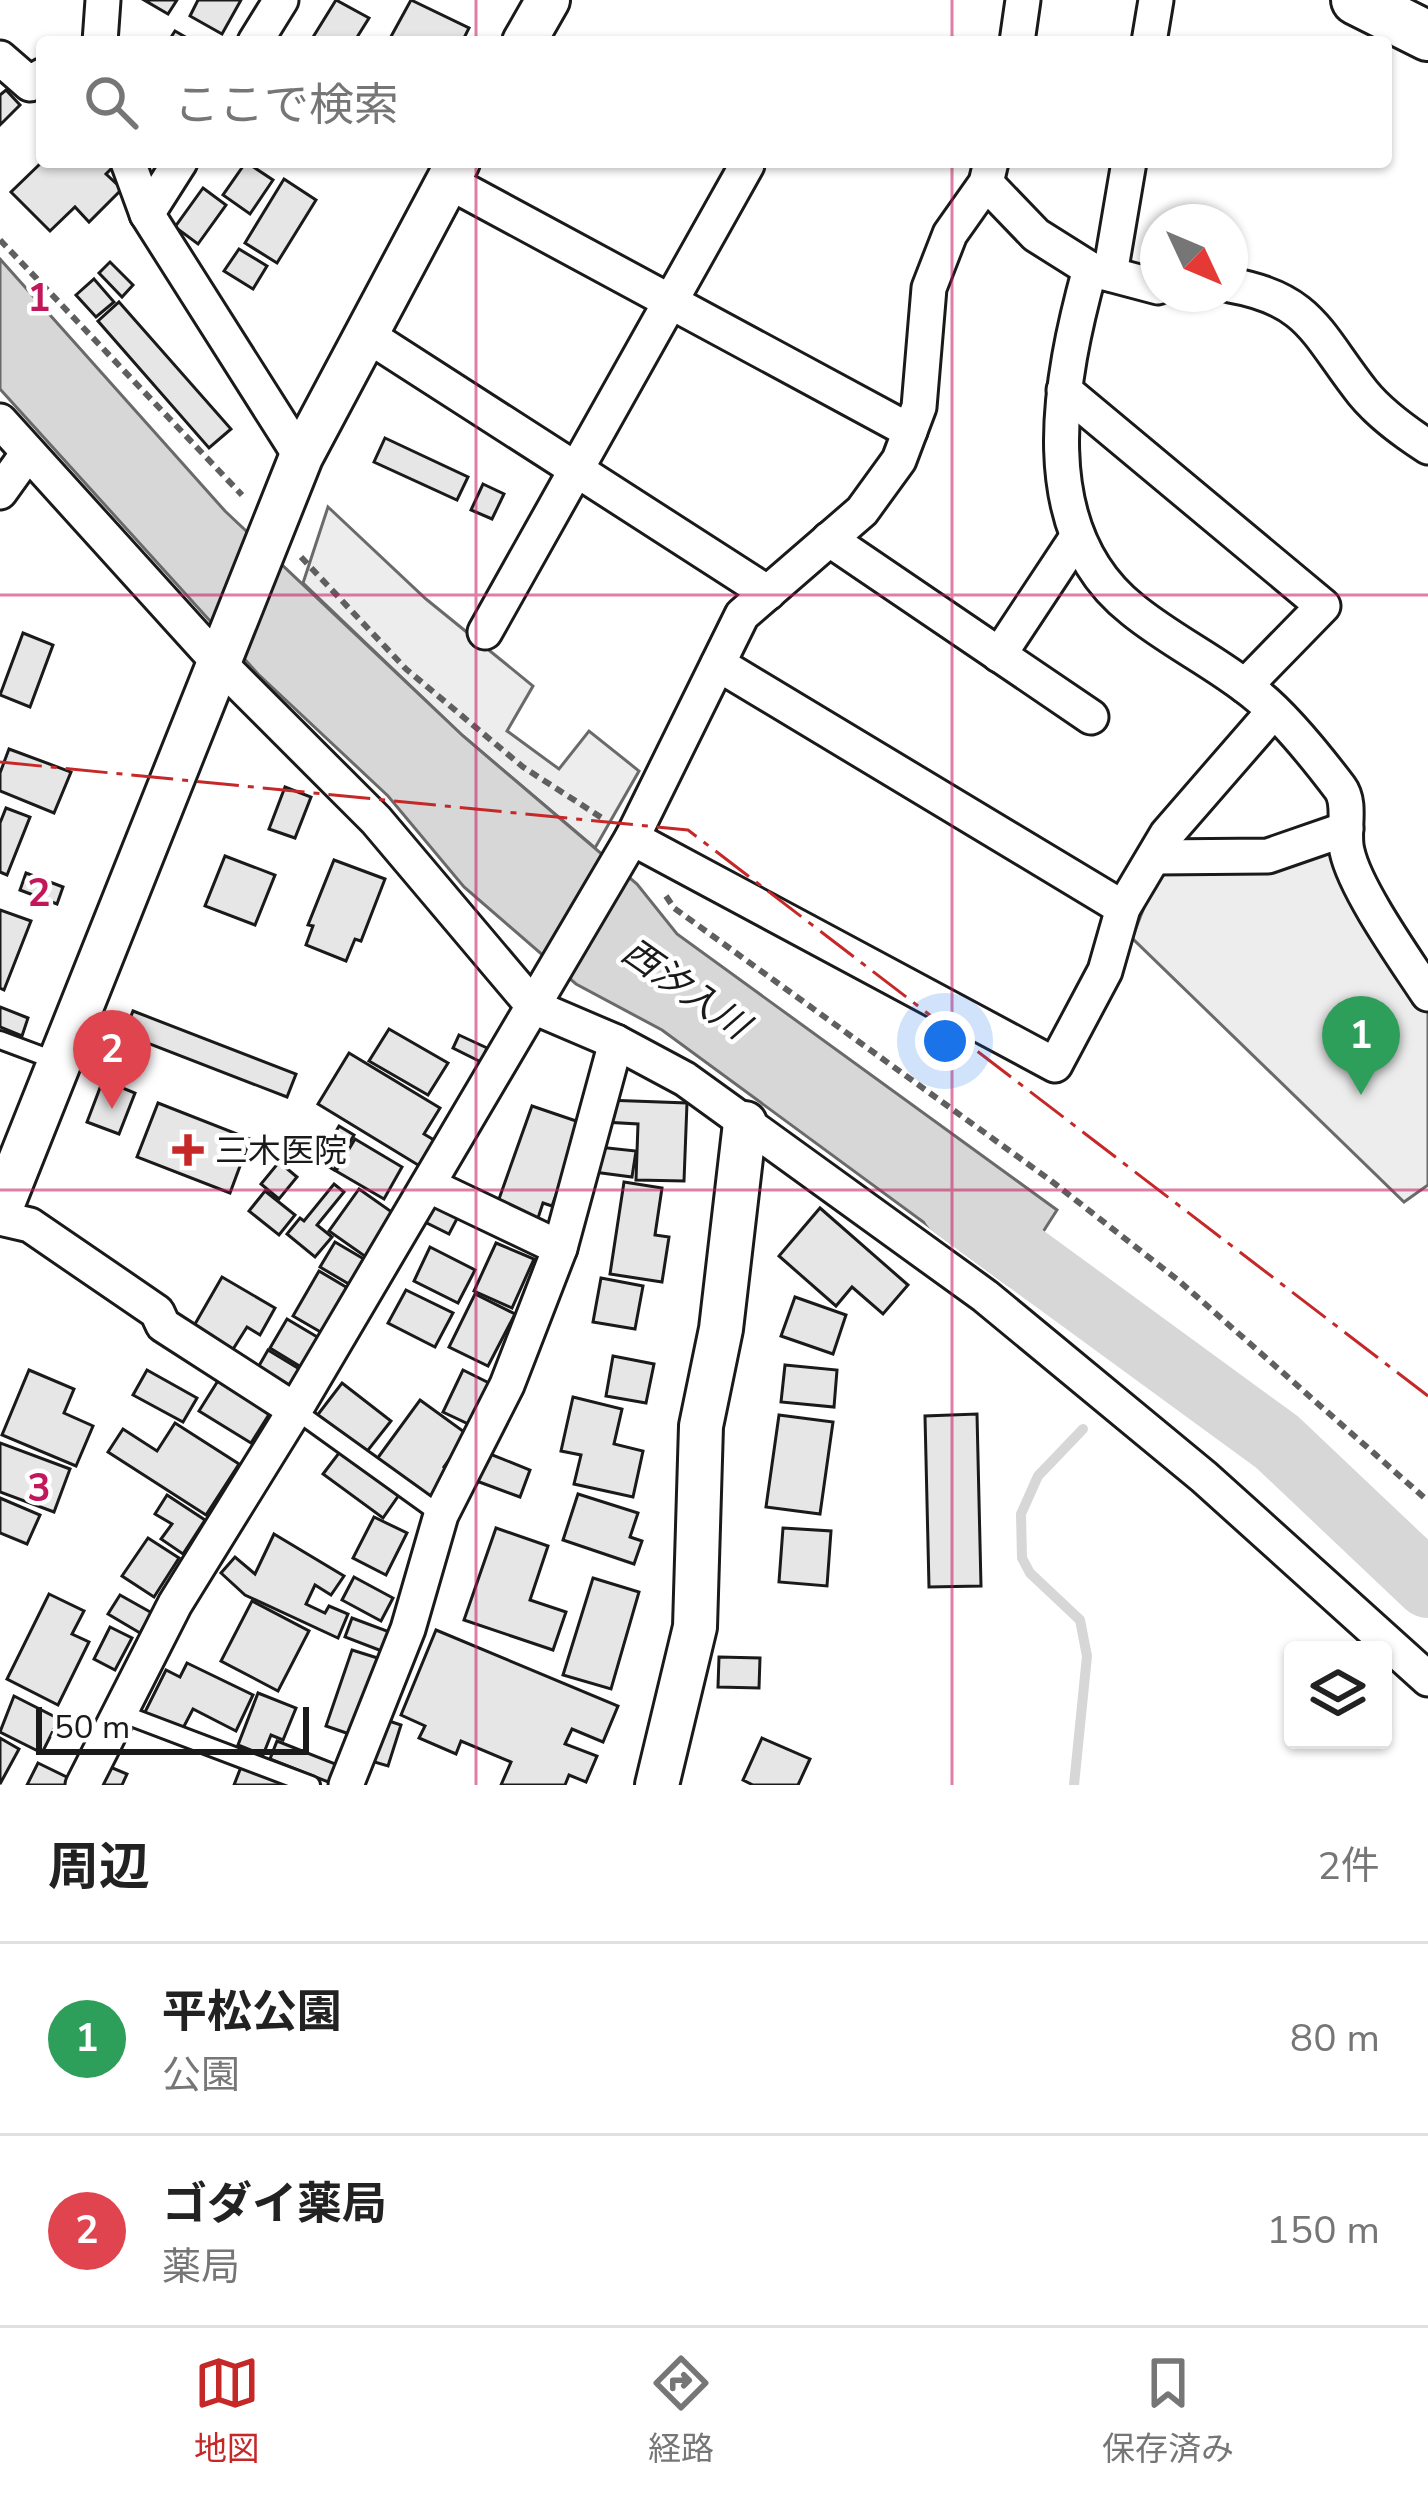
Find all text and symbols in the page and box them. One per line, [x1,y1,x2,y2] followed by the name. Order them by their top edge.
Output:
[36,36,1392,168] search box
[78,69,144,135] icon: search
[174,75,399,136] text: ここで検索
[1140,204,1248,312] north arrow
[27,272,51,325] text: 1
[27,867,51,920] text: 2
[612,928,761,1053] water label: 西汐入川
[1322,996,1400,1095] pin: 1
[73,1010,151,1109] pin: 2
[915,1011,975,1071] your location
[215,1129,347,1174] place label: 三木医院
[172,1134,204,1166] marker: 三木医院
[27,1462,51,1515] text: 3
[1284,1641,1392,1749] map controls
[1284,1641,1392,1749] button: layers
[36,1701,309,1754] scale bar
[54,1705,130,1750] text: 50 m
[48,1832,150,1902] text: 周辺
[1318,1840,1380,1893] text: 2件
[162,1982,342,2043] text: 平松公園
[75,2012,99,2065] text: 1
[1290,2012,1380,2065] text: 80 m
[162,2049,240,2102] text: 公園
[162,2174,387,2235] text: ゴダイ薬局
[75,2204,99,2257] text: 2
[1266,2204,1380,2257] text: 150 m
[162,2241,240,2294] text: 薬局
[194,2350,260,2472] tab: 地図
[648,2350,714,2472] tab: 経路
[1102,2350,1234,2472] tab: 保存済み

